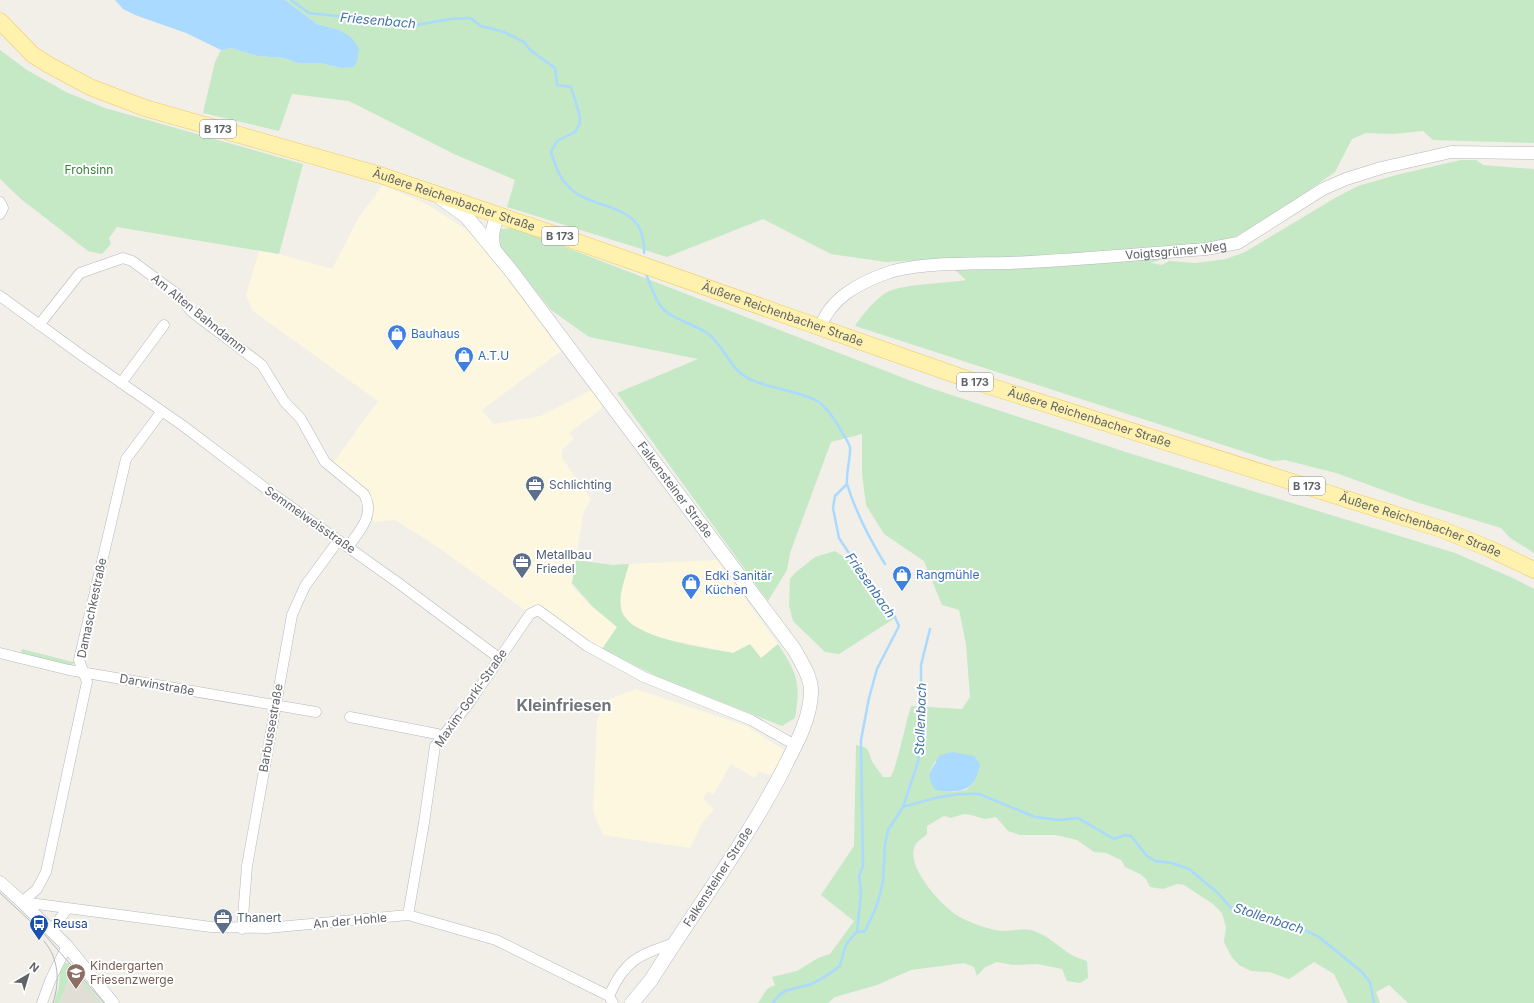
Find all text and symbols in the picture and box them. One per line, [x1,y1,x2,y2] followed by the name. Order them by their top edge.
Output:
[339,9,417,31] water label: Friesenbach
[200,120,236,138] road number: B 173
[65,162,113,177] park label: Frohsinn
[371,165,537,234] street label: Äußere Reichenbacher Straße
[542,227,578,245] road number: B 173
[1125,237,1228,262] street label: Voigtsgrüner Weg
[148,270,250,357] street label: Am Alten Bahndamm
[700,278,866,349] street label: Äußere Reichenbacher Straße
[386,323,408,351] shop icon: Bauhaus
[411,326,460,341] place label: Bauhaus
[453,345,475,373] shop icon: A.T.U
[478,348,509,363] place label: A.T.U
[957,373,993,391] road number: B 173
[1006,384,1173,450] street label: Äußere Reichenbacher Straße
[635,439,716,541] street label: Falkensteiner Straße
[524,474,546,502] office icon: Schlichting
[549,477,612,492] place label: Schlichting
[1289,477,1325,495] road number: B 173
[262,483,359,557] street label: Semmelweisstraße
[1338,489,1504,560] street label: Äußere Reichenbacher Straße
[536,547,592,576] place label: Metallbau Friedel
[843,549,900,621] water label: Friesenbach
[511,551,533,579] office icon: Metallbau Friedel
[74,556,109,659] street label: Damaschkestraße
[891,564,913,592] shop icon: Rangmühle
[916,567,979,582] place label: Rangmühle
[705,568,773,597] place label: Edki Sanitär Küchen
[680,572,702,600] shop icon: Edki Sanitär Küchen
[431,646,510,750] street label: Maxim-Gorki-Straße
[118,671,196,698] street label: Darwinstraße
[911,682,929,756] water label: Stollenbach
[255,683,286,773] street label: Barbussestraße
[517,695,612,715] district label: Kleinfriesen
[680,824,755,930] street label: Falkensteiner Straße
[1232,899,1306,937] water label: Stollenbach
[212,907,234,935] office icon: Thanert
[237,910,281,925] place label: Thanert
[312,910,388,931] street label: An der Hohle
[28,913,50,941] bus stop icon: Reusa
[53,916,88,931] place label: Reusa
[8,955,48,995] north arrow
[90,958,174,987] place label: Kindergarten Friesenzwerge
[27,959,42,975] text: N
[65,962,87,990] school or university icon: Kindergarten Friesenzwerge

